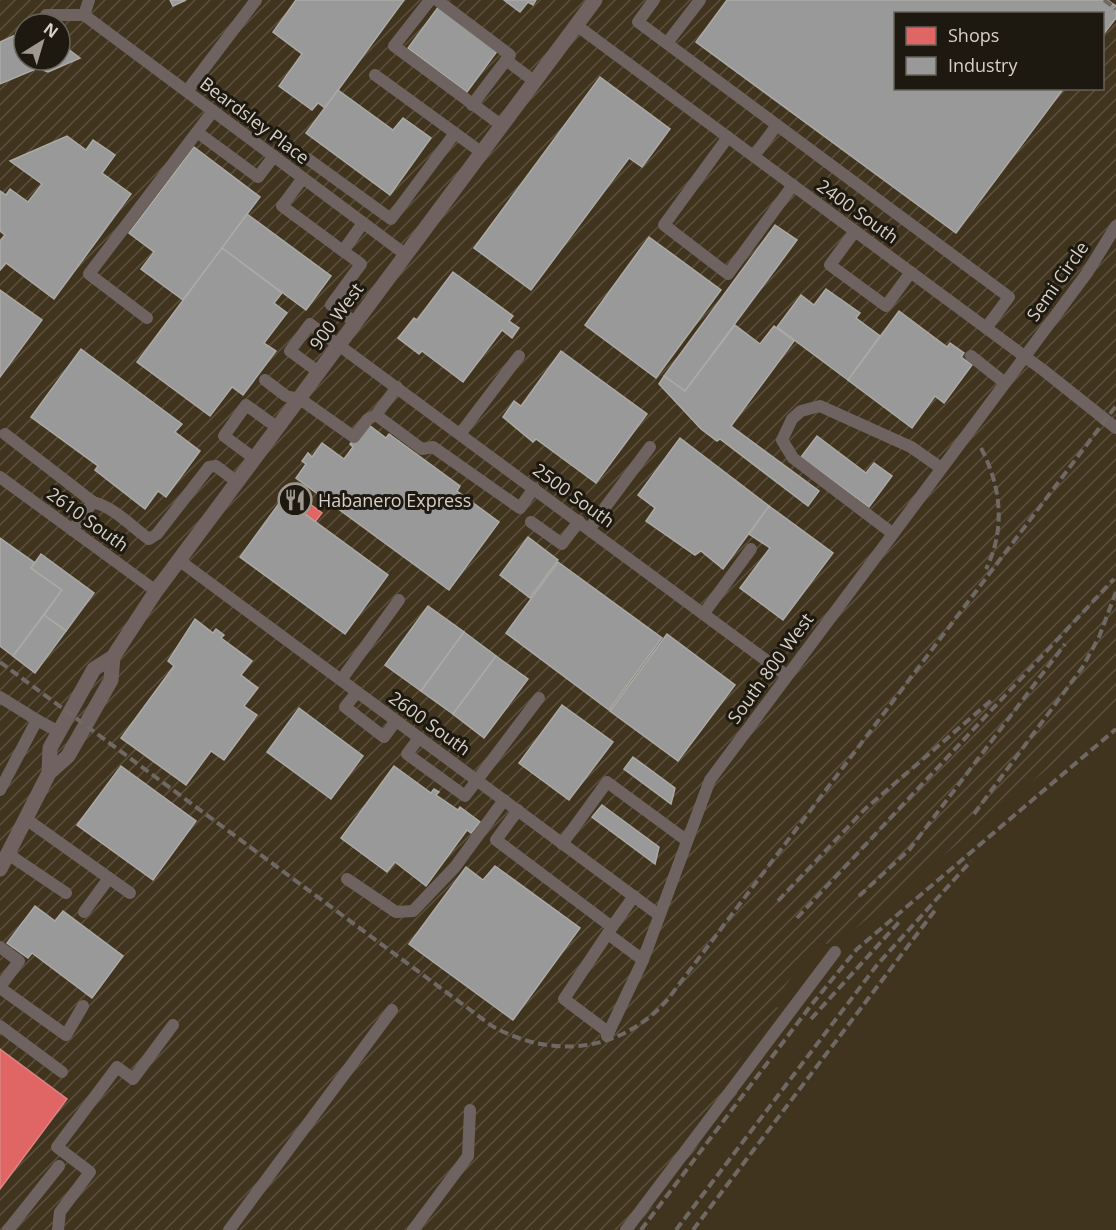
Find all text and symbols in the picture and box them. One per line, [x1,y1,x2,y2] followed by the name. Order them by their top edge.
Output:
[12,12,72,72] north arrow
[894,12,1104,90] legend
[39,17,63,43] text: N
[948,23,999,47] text: Shops
[948,53,1018,77] text: Industry
[195,71,315,169] street label: Beardsley Place
[812,173,904,249] street label: 2400 South
[1021,236,1093,326] street label: Semi Circle
[304,278,368,354] street label: 900 West
[528,457,620,533] street label: 2500 South
[42,481,134,557] street label: 2610 South
[277,482,313,518] restaurant icon: Habanero Express
[318,488,471,512] place label: Habanero Express
[722,608,818,728] street label: South 800 West
[384,685,476,761] street label: 2600 South

